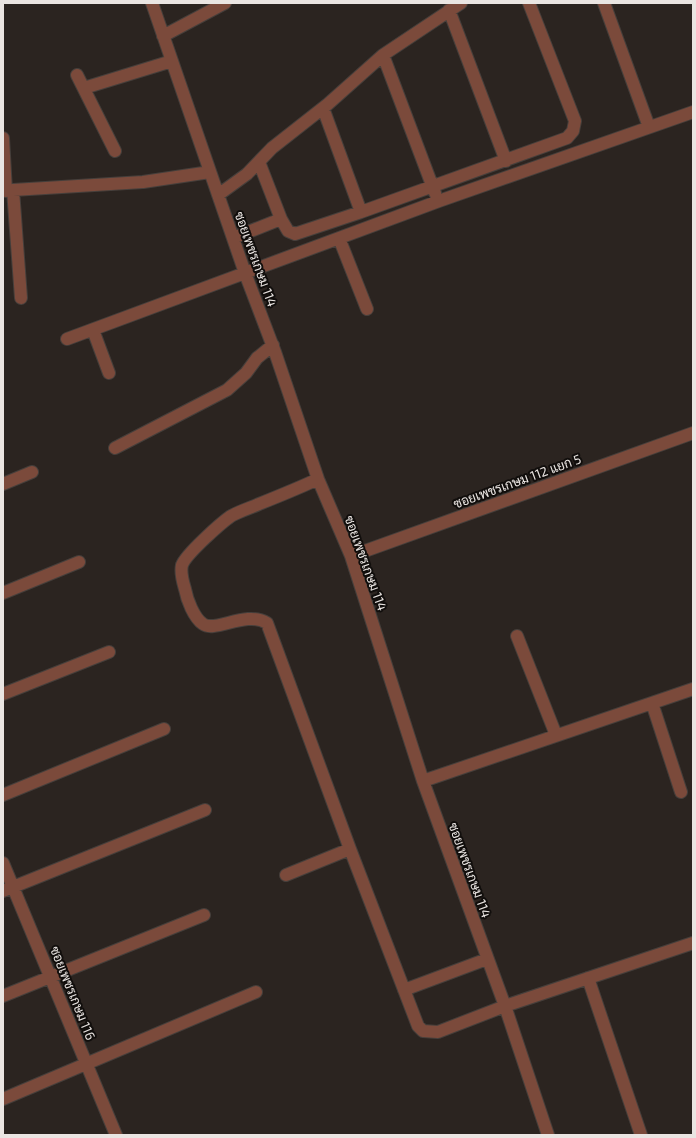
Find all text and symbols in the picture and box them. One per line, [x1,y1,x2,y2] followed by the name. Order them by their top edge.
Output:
[231,209,281,309] street label: ซอยเพชรเกษม 114
[451,450,583,512] street label: ซอยเพชรเกษม 112 แยก 5
[341,513,391,613] street label: ซอยเพชรเกษม 114
[445,820,495,920] street label: ซอยเพชรเกษม 114
[47,944,99,1042] street label: ซอยเพชรเกษม 116

